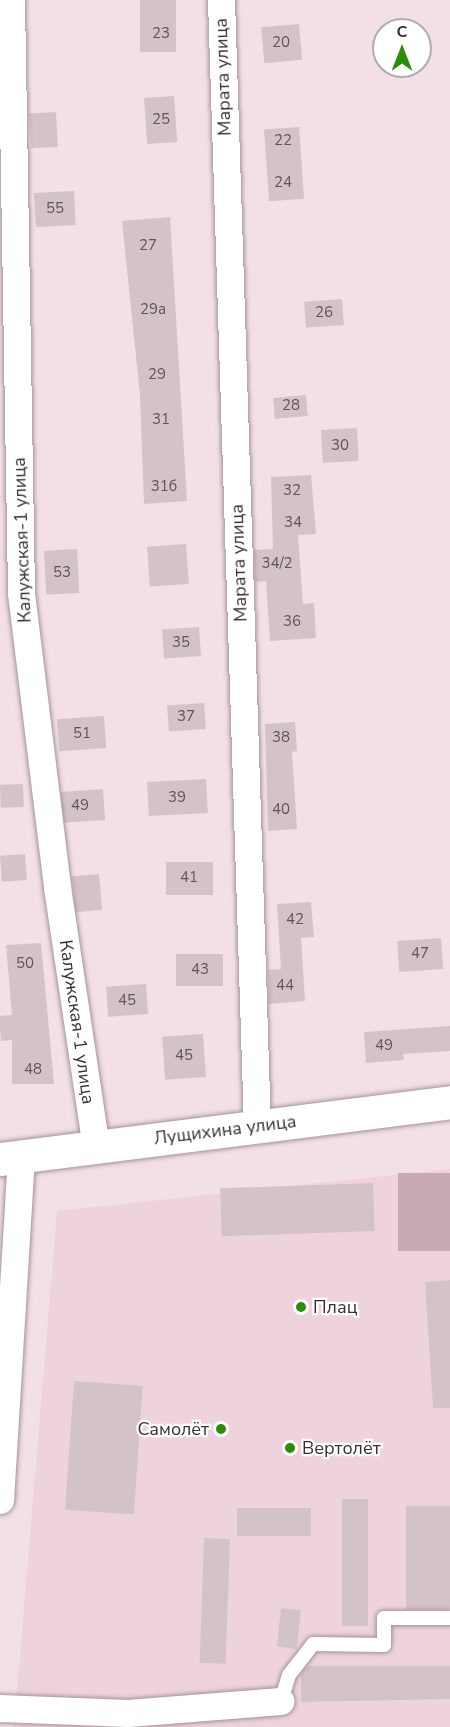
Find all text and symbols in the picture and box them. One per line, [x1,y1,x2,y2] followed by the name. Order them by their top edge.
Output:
[210,18,236,136] street label: Марата улица
[372,18,432,78] north arrow
[397,21,407,43] text: С
[152,25,170,43] house number: 23
[272,34,290,52] house number: 20
[152,111,170,129] house number: 25
[274,132,292,150] house number: 22
[274,174,292,192] house number: 24
[46,200,64,218] house number: 55
[139,237,157,255] house number: 27
[140,301,166,319] house number: 29а
[315,304,333,322] house number: 26
[148,366,166,384] house number: 29
[282,397,300,415] house number: 28
[152,411,170,429] house number: 31
[331,437,349,455] house number: 30
[8,457,36,623] street label: Калужская-1 улица
[151,478,177,496] house number: 31б
[283,482,301,500] house number: 32
[226,504,252,622] street label: Марата улица
[284,514,302,532] house number: 34
[261,555,293,573] house number: 34/2
[53,564,71,582] house number: 53
[283,613,301,631] house number: 36
[172,634,190,652] house number: 35
[177,708,195,726] house number: 37
[73,725,91,743] house number: 51
[272,729,290,747] house number: 38
[168,789,186,807] house number: 39
[71,797,89,815] house number: 49
[272,801,290,819] house number: 40
[180,869,198,887] house number: 41
[286,911,304,929] house number: 42
[55,938,99,1106] street label: Калужская-1 улица
[411,945,429,963] house number: 47
[16,955,34,973] house number: 50
[191,961,209,979] house number: 43
[276,977,294,995] house number: 44
[118,992,136,1010] house number: 45
[375,1037,393,1055] house number: 49
[175,1047,193,1065] house number: 45
[24,1061,42,1079] house number: 48
[153,1111,297,1149] street label: Лущихина улица
[313,1296,357,1318] place label: Плац
[294,1300,308,1314] marker: Плац
[137,1418,209,1440] place label: Самолёт
[214,1422,228,1436] marker: Самолёт
[302,1437,381,1459] place label: Вертолёт
[283,1441,297,1455] marker: Вертолёт

